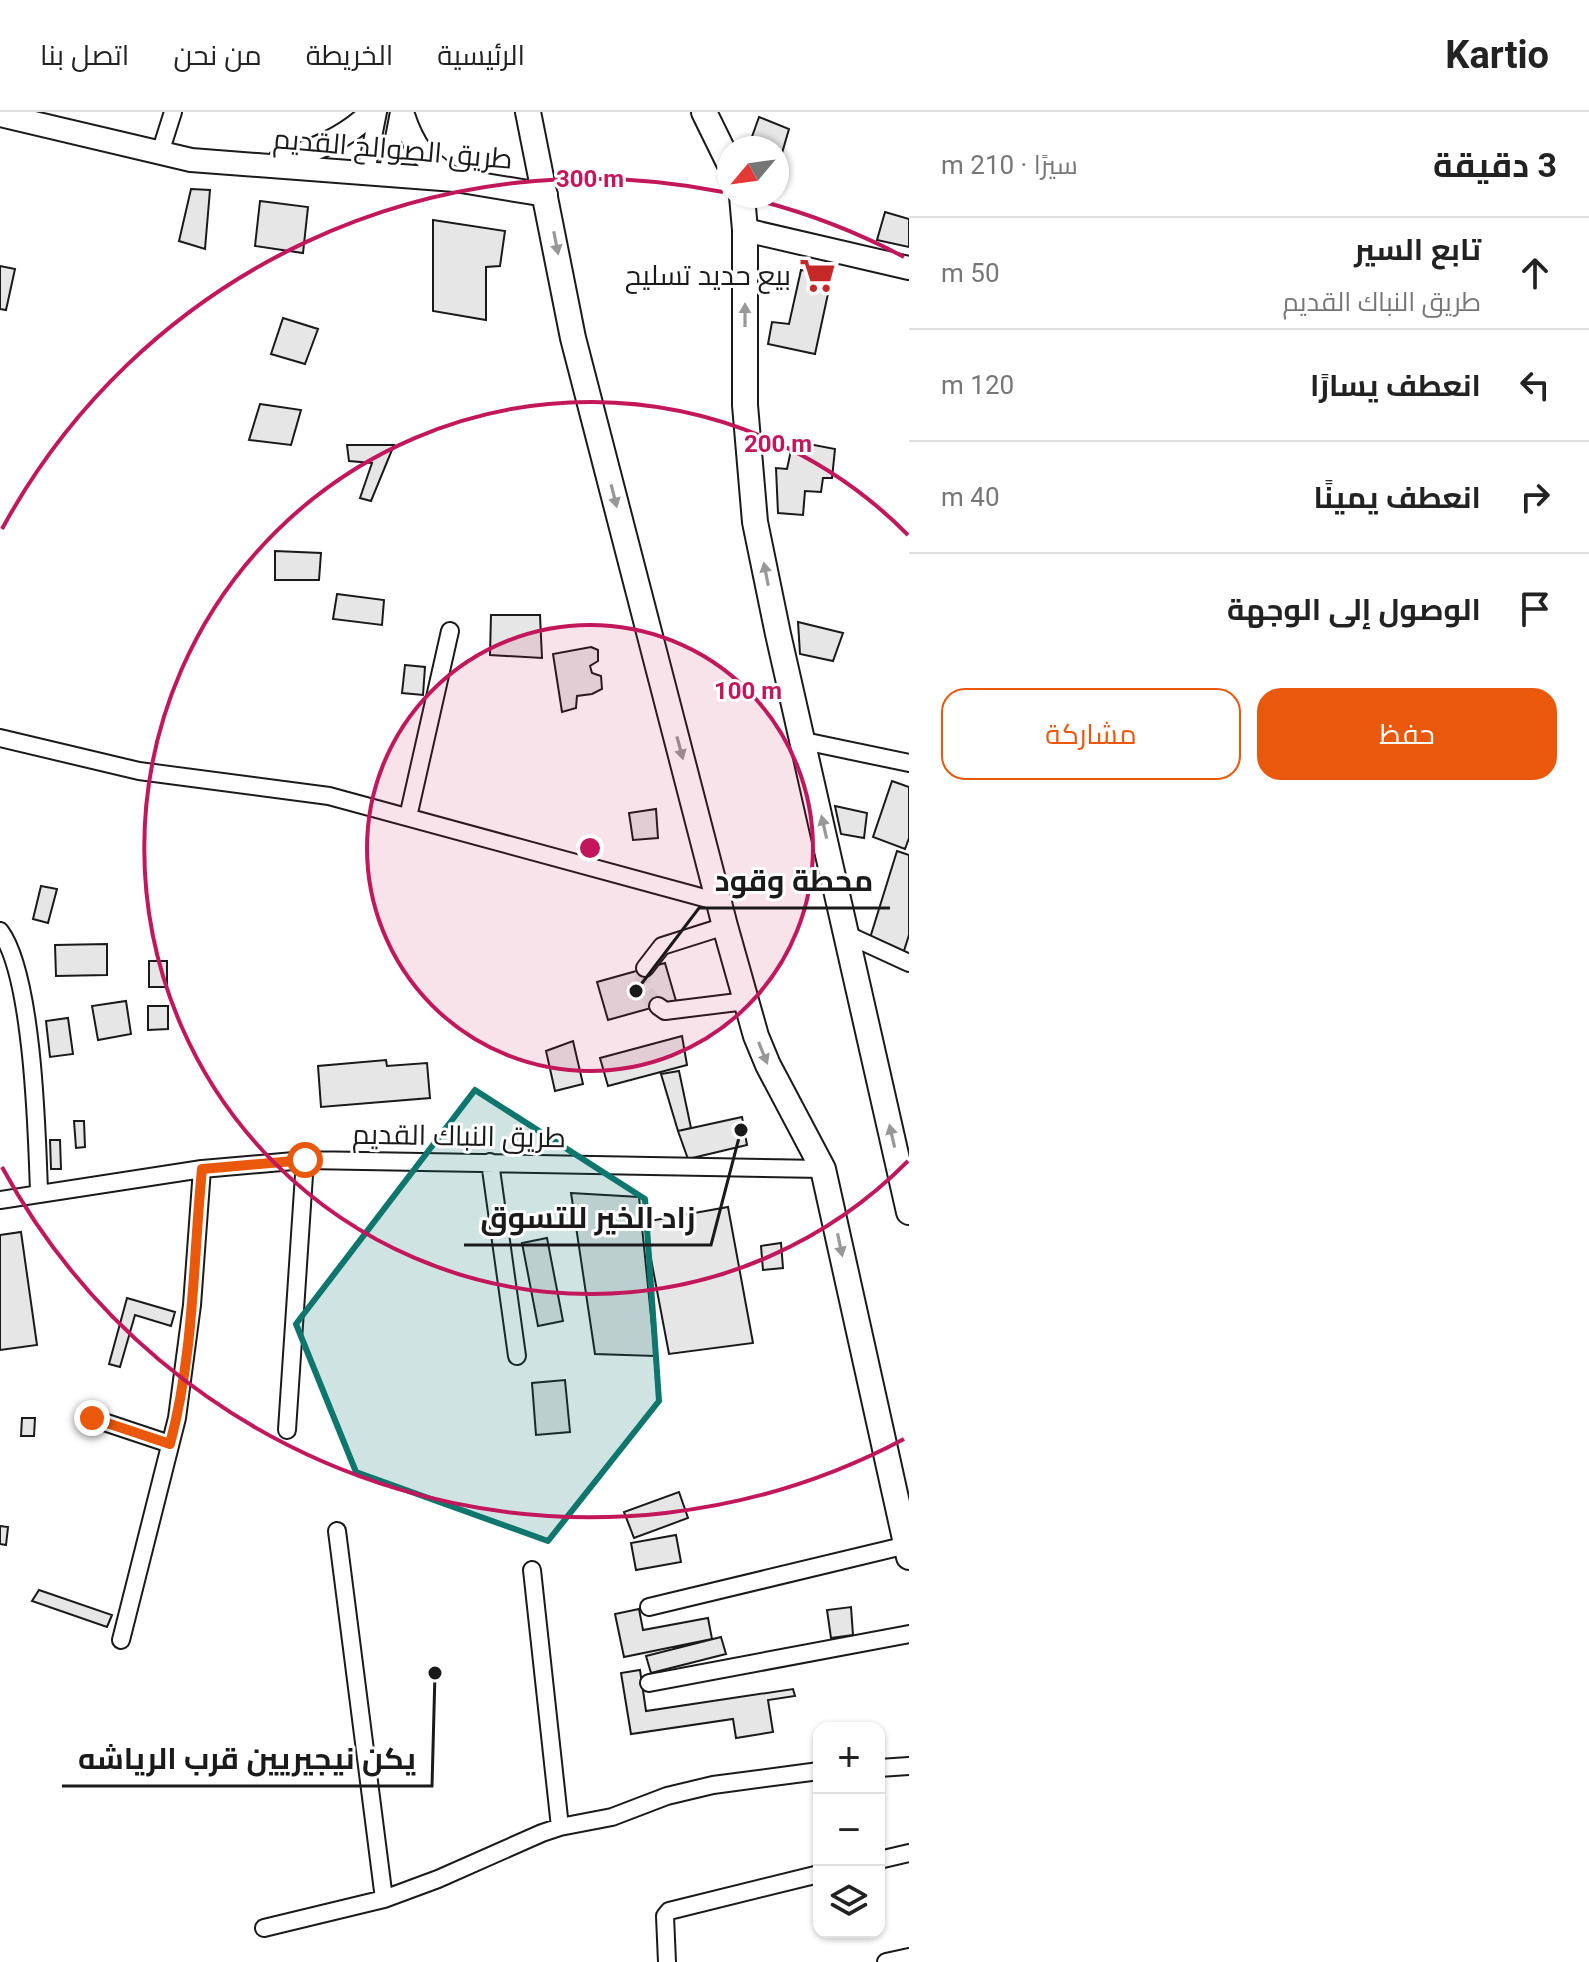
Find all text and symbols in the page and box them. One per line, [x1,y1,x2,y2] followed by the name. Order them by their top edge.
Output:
[1445,33,1549,77] text: Kartio
[40,39,129,72] text: اتصل بنا
[173,39,262,72] text: من نحن
[306,39,393,72] text: الخريطة
[437,39,525,72] text: الرئيسية
[272,122,514,179] street label: طريق الصوالح القديم
[717,136,789,208] north arrow
[1433,145,1557,185] text: 3 دقيقة
[941,150,1078,180] text: سيرًا · 210 m
[556,165,624,193] text: 300 m
[550,231,562,256] one-way arrow
[1354,232,1481,267] text: تابع السير
[1513,251,1557,295] icon: ahead
[798,256,836,294] supermarket icon: بيع حديد تسليح
[941,258,1000,288] text: 50 m
[625,259,791,294] place label: بيع حديد تسليح
[1282,287,1481,317] text: طريق النباك القديم
[739,302,751,327] one-way arrow
[1513,363,1557,407] icon: left
[1310,368,1481,403] text: انعطف يسارًا
[941,370,1014,400] text: 120 m
[744,430,812,458] text: 200 m
[1513,475,1557,519] icon: right
[1314,480,1481,515] text: انعطف يمينًا
[941,482,1000,512] text: 40 m
[609,484,621,509] one-way arrow
[759,561,772,586] one-way arrow
[1513,587,1557,631] icon: arrive
[1227,592,1481,627] text: الوصول إلى الوجهة
[714,677,782,705] text: 100 m
[941,688,1241,780] button: مشاركة
[1257,688,1557,780] button: حفظ
[674,735,686,760] one-way arrow
[817,815,829,840] one-way arrow
[576,834,604,862] centre of rings
[699,854,890,908] callout: محطة وقود
[715,863,873,899] text: محطة وقود
[757,1041,770,1065] one-way arrow
[352,1118,566,1157] street label: طريق النباك القديم
[885,1123,898,1148] one-way arrow
[287,1142,323,1178] route start
[464,1191,711,1245] callout: زاد الخير للتسوق
[480,1200,696,1236] text: زاد الخير للتسوق
[834,1233,847,1258] one-way arrow
[74,1400,110,1436] route end
[813,1722,885,1938] map controls
[813,1722,885,1794] button: +
[62,1732,432,1786] callout: يكن نيجيريين قرب الرياشه
[78,1741,416,1777] text: يكن نيجيريين قرب الرياشه
[813,1794,885,1866] button: −
[813,1866,885,1938] button: layers

